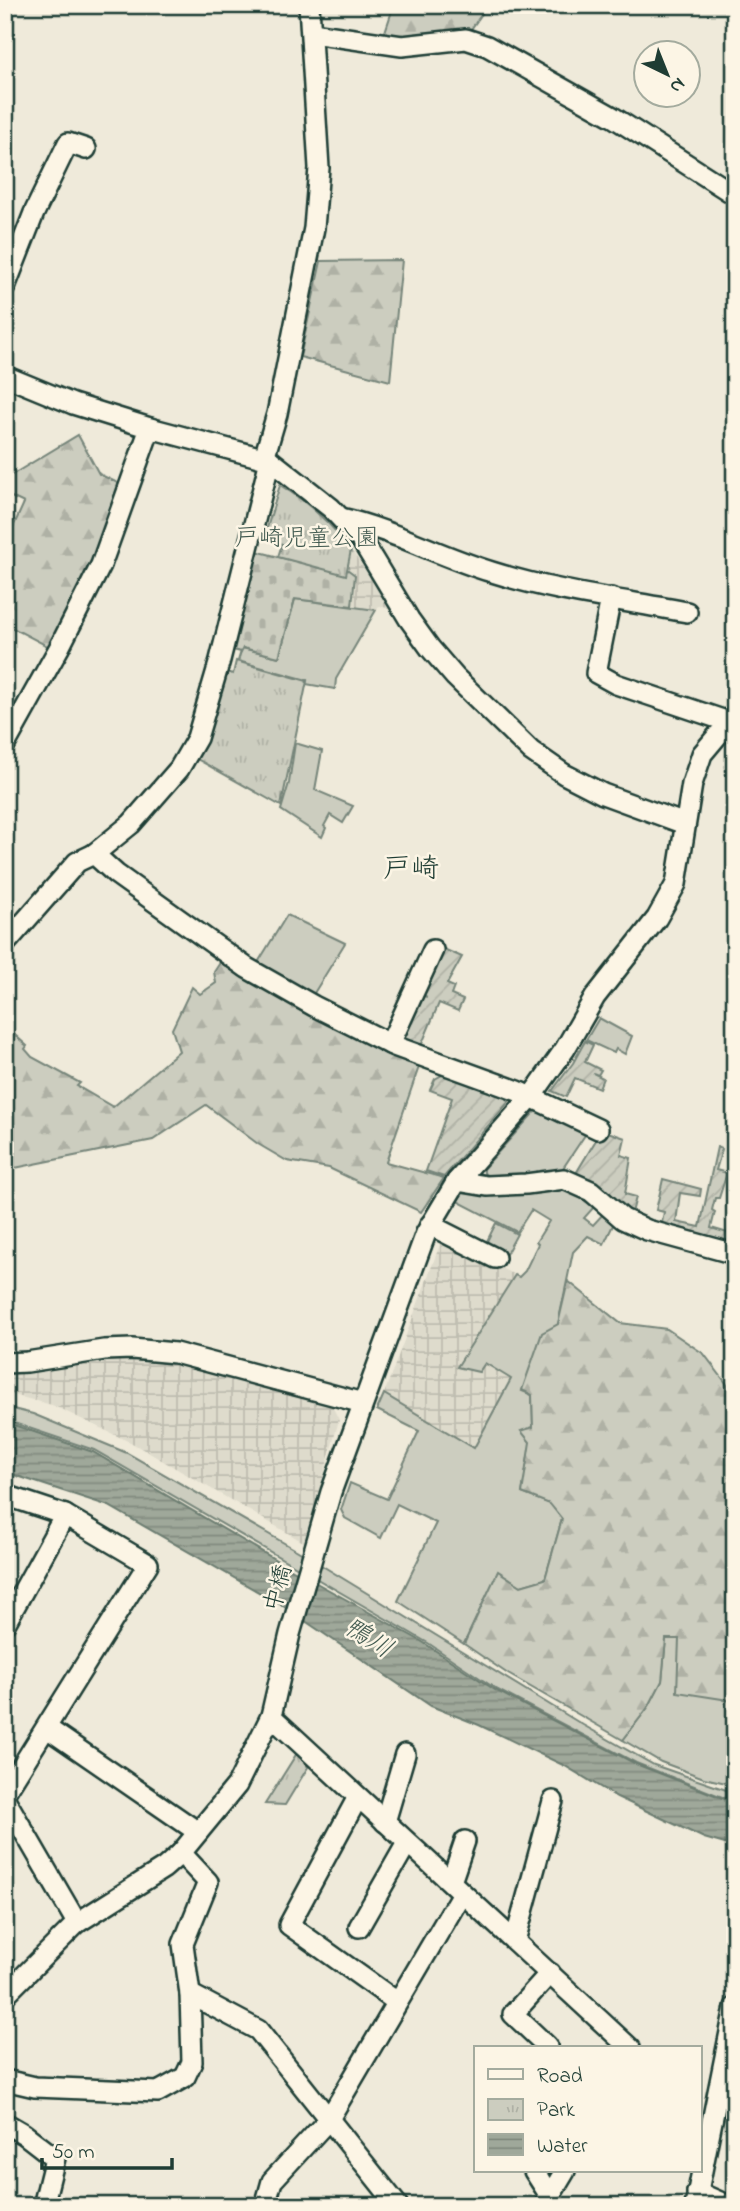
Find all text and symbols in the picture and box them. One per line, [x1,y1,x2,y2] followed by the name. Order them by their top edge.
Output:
[632,38,702,108] north arrow
[663,70,691,99] text: N
[235,522,379,557] park label: 戸崎児童公園
[383,850,439,891] district label: 戸崎
[256,1561,303,1616] street label: 中橋
[335,1610,400,1669] water label: 鴨川
[474,2046,702,2172] legend
[537,2062,583,2092] text: Road
[537,2096,576,2126] text: Park
[42,2127,172,2171] scale bar
[537,2132,588,2162] text: Water
[52,2138,95,2168] text: 50 m

